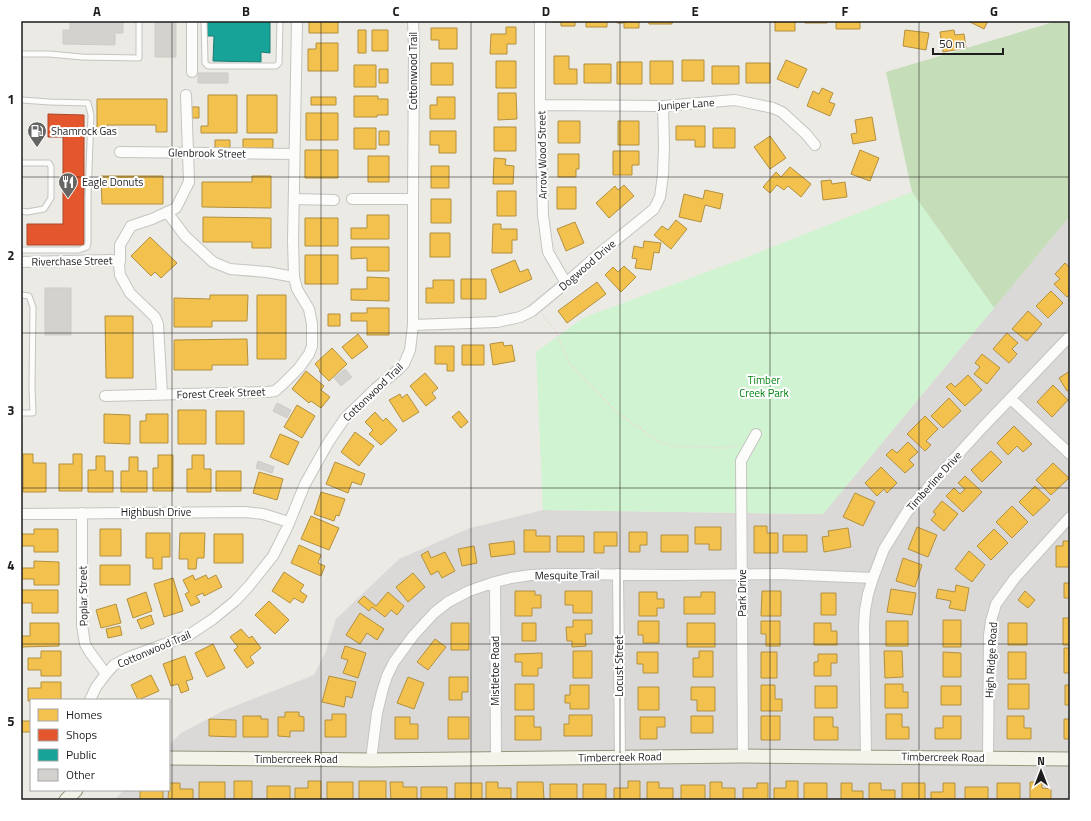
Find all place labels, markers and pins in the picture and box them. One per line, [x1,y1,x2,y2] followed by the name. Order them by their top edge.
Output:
[26,120,48,148] fuel station icon: Shamrock Gas
[51,123,117,139] place label: Shamrock Gas
[57,171,79,199] restaurant icon: Eagle Donuts
[82,174,143,190] place label: Eagle Donuts

